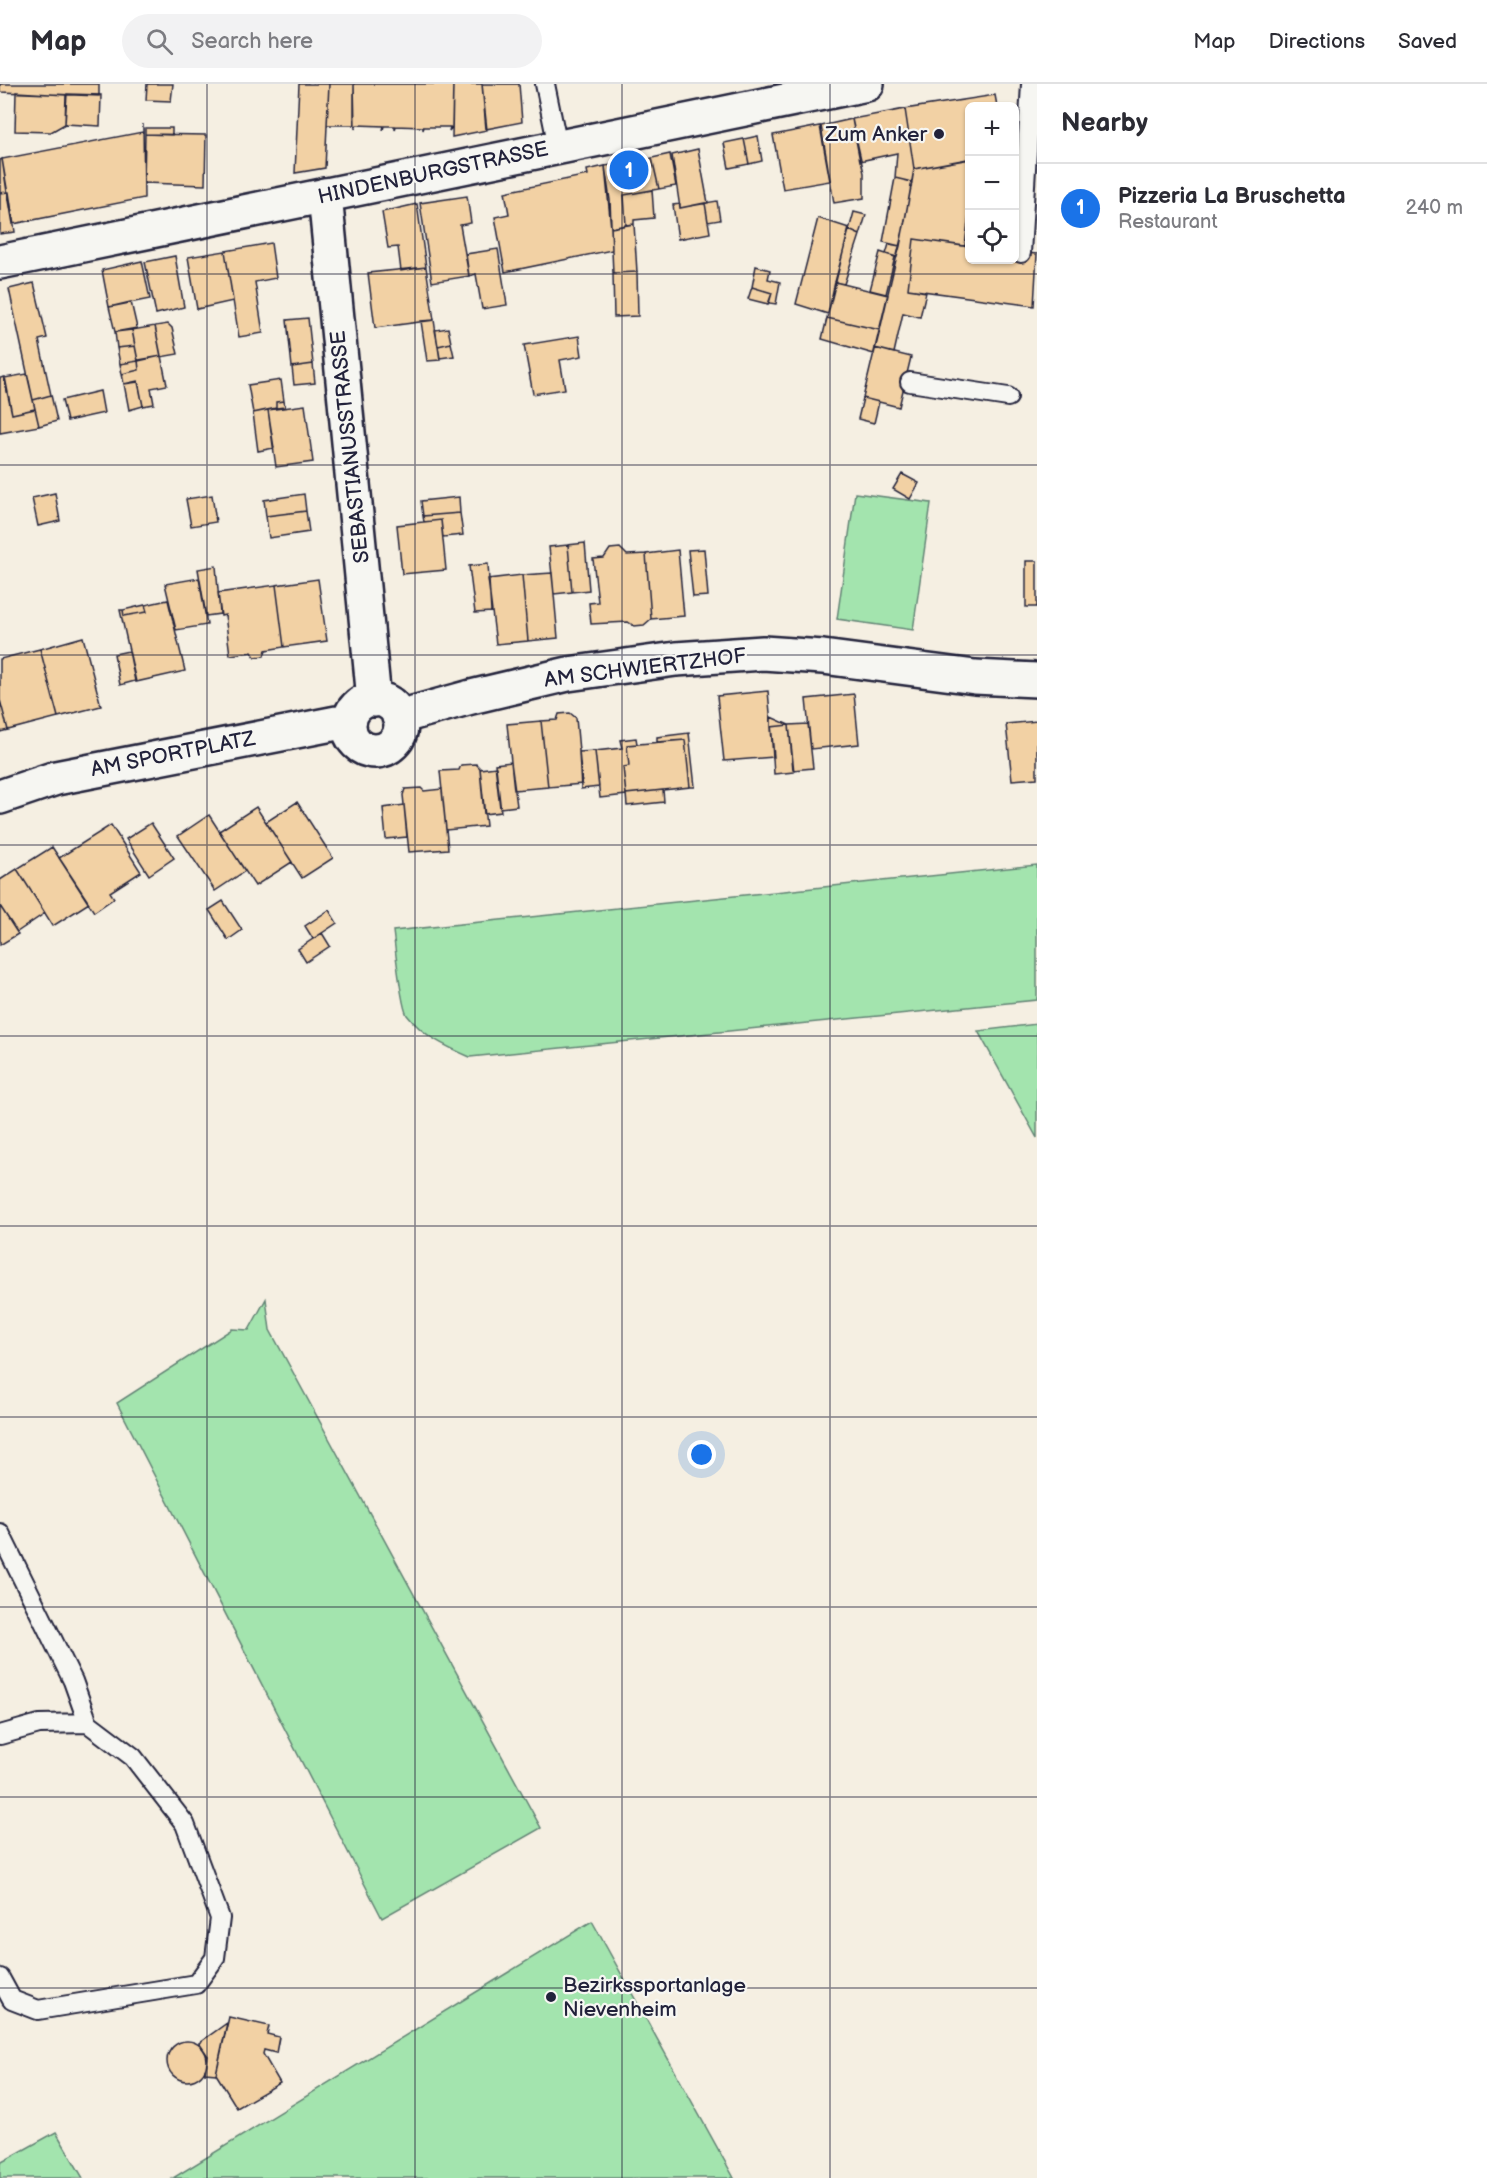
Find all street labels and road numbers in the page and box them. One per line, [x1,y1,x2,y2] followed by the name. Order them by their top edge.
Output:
[315,136,551,210] street label: HINDENBURGSTRASSE
[325,329,375,565] street label: SEBASTIANUSSTRASSE
[543,643,748,693] street label: AM SCHWIERTZHOF
[89,726,258,782] street label: AM SPORTPLATZ

